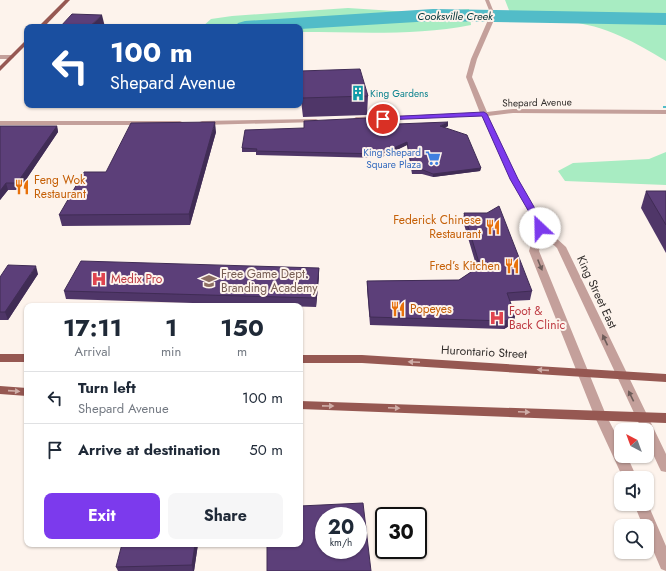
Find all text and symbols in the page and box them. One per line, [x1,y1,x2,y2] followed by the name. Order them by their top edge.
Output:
[417,8,494,24] water label: Cooksville Creek
[110,32,193,73] text: 100 m
[44,40,96,92] icon: left
[110,70,235,96] text: Shepard Avenue
[349,84,367,102] building icon: King Gardens
[370,86,428,101] place label: King Gardens
[502,94,572,111] street label: Shepard Avenue
[366,102,400,136] pin
[372,108,394,130] icon: arrive
[363,145,421,172] place label: King Shepard Square Plaza
[424,149,442,167] supermarket icon: King Shepard Square Plaza
[34,171,86,203] place label: Feng Wok Restaurant
[13,178,31,196] restaurant icon: Feng Wok Restaurant
[519,207,561,249] position arrow
[393,211,481,243] place label: Federick Chinese Restaurant
[484,218,502,236] restaurant icon: Federick Chinese Restaurant
[572,252,622,332] street label: King Street East
[429,257,500,275] place label: Fred’s Kitchen
[503,257,521,275] restaurant icon: Fred’s Kitchen
[537,259,544,271] one-way arrow
[221,265,318,297] place label: Free Game Dept. Branding Academy
[90,270,108,288] hospital icon: Medix Pro
[111,270,163,288] place label: Medix Pro
[200,272,218,290] school or university icon: Free Game Dept. Branding Academy
[389,300,407,318] restaurant icon: Popeyes
[410,300,452,318] place label: Popeyes
[509,302,566,334] place label: Foot & Back Clinic
[488,309,506,327] hospital icon: Foot & Back Clinic
[63,310,122,345] text: 17:11
[165,310,177,345] text: 1
[220,310,264,345] text: 150
[602,334,608,345] one-way arrow
[440,341,528,363] street label: Hurontario Street
[75,342,110,361] text: Arrival
[161,342,181,361] text: min
[237,342,247,361] text: m
[408,359,420,366] one-way arrow
[537,367,549,374] one-way arrow
[78,377,136,399] text: Turn left
[44,387,66,409] icon: left
[242,387,283,409] text: 100 m
[7,388,20,395] one-way arrow
[628,391,634,402] one-way arrow
[78,399,169,418] text: Shepard Avenue
[322,402,334,409] one-way arrow
[388,404,400,411] one-way arrow
[518,409,530,416] one-way arrow
[614,423,654,463] north arrow
[614,423,654,559] map controls
[44,439,66,461] icon: arrive
[78,439,220,461] text: Arrive at destination
[249,439,283,461] text: 50 m
[614,471,654,511] button: sound
[44,493,160,539] button: Exit
[168,493,283,539] button: Share
[375,507,427,559] speed limit sign: 30
[328,513,354,542] text: 20
[614,519,654,559] button: search
[330,535,352,550] text: km/h

